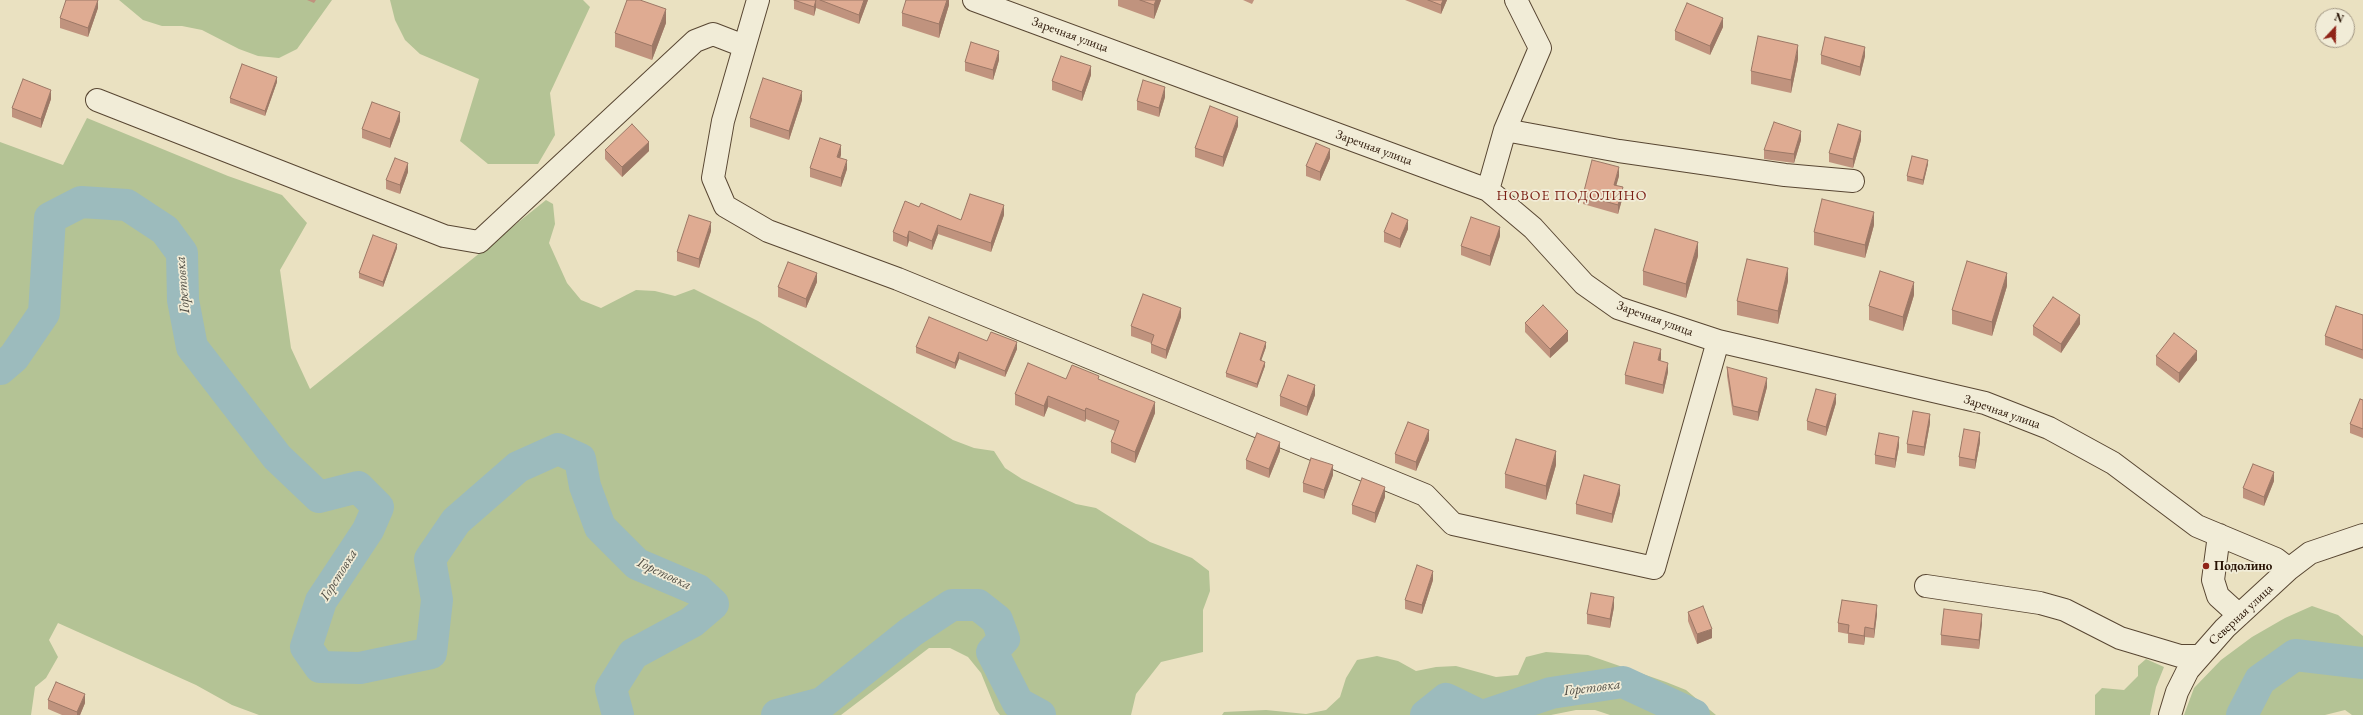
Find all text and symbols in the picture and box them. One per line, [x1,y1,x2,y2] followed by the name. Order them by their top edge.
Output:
[2315,8,2355,48] north arrow
[2332,10,2346,26] text: N
[1030,14,1110,56] street label: Заречная улица
[1334,127,1414,169] street label: Заречная улица
[1497,188,1647,204] district label: НОВОЕ ПОДОЛИНО
[172,256,194,314] water label: Горетовка
[1615,298,1695,340] street label: Заречная улица
[1962,392,2042,432] street label: Заречная улица
[317,546,361,604] water label: Горетовка
[634,554,694,594] water label: Горетовка
[2214,558,2272,574] place label: Подолино
[2201,561,2211,571] marker: Подолино
[2206,581,2276,649] street label: Северная улица
[1562,676,1622,700] water label: Горетовка

